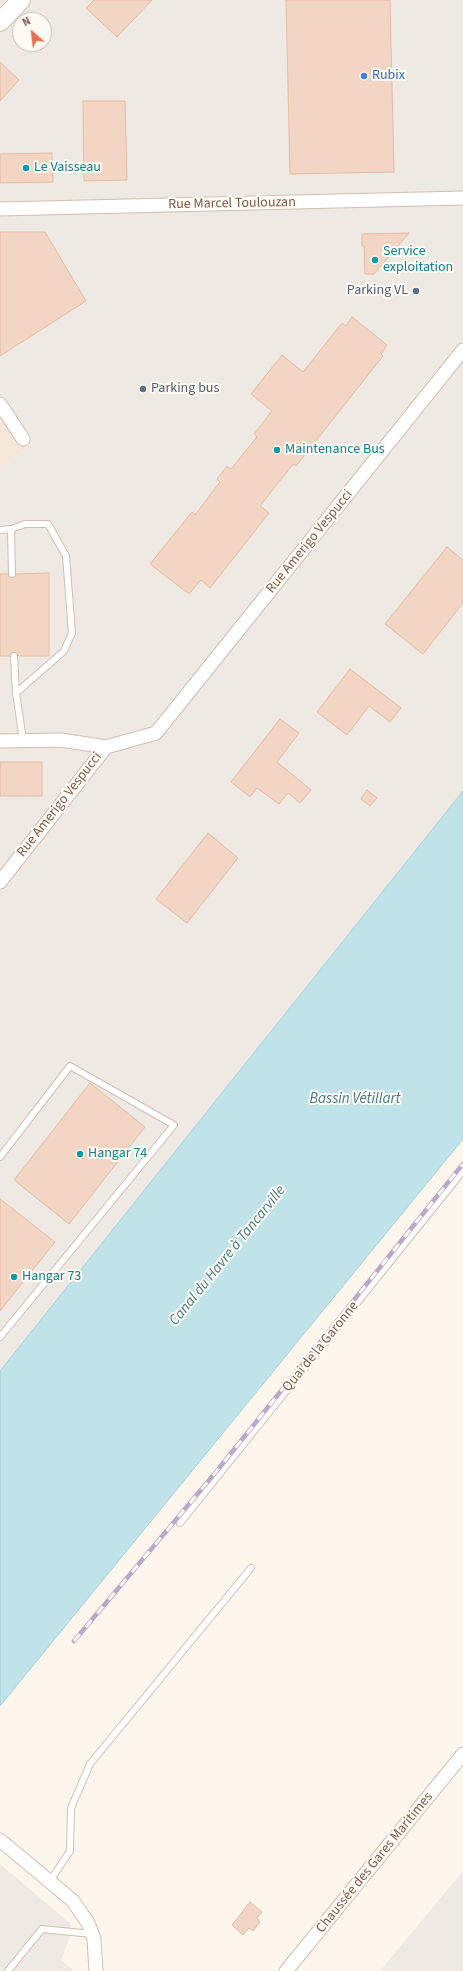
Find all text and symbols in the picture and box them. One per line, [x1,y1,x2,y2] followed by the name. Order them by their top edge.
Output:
[12,12,52,52] north arrow
[20,14,33,30] text: N
[372,68,405,84] place label: Rubix
[359,71,369,81] marker: Rubix
[34,160,101,176] place label: Le Vaisseau
[21,163,31,173] marker: Le Vaisseau
[168,194,296,214] street label: Rue Marcel Toulouzan
[383,244,453,276] place label: Service exploitation
[370,255,380,265] marker: Service exploitation
[347,283,408,299] place label: Parking VL
[411,286,421,296] marker: Parking VL
[151,381,219,397] place label: Parking bus
[138,384,148,394] marker: Parking bus
[285,442,385,458] place label: Maintenance Bus
[272,445,282,455] marker: Maintenance Bus
[263,487,357,597] street label: Rue Amerigo Vespucci
[14,749,106,861] street label: Rue Amerigo Vespucci
[310,1091,400,1109] water label: Bassin Vétillart
[88,1146,147,1162] place label: Hangar 74
[75,1149,85,1159] marker: Hangar 74
[166,1182,290,1330] water label: Canal du Havre à Tancarville
[22,1269,81,1285] place label: Hangar 73
[9,1272,19,1282] marker: Hangar 73
[279,1298,363,1396] street label: Quai de la Garonne
[313,1789,437,1937] street label: Chaussée des Gares Maritimes

